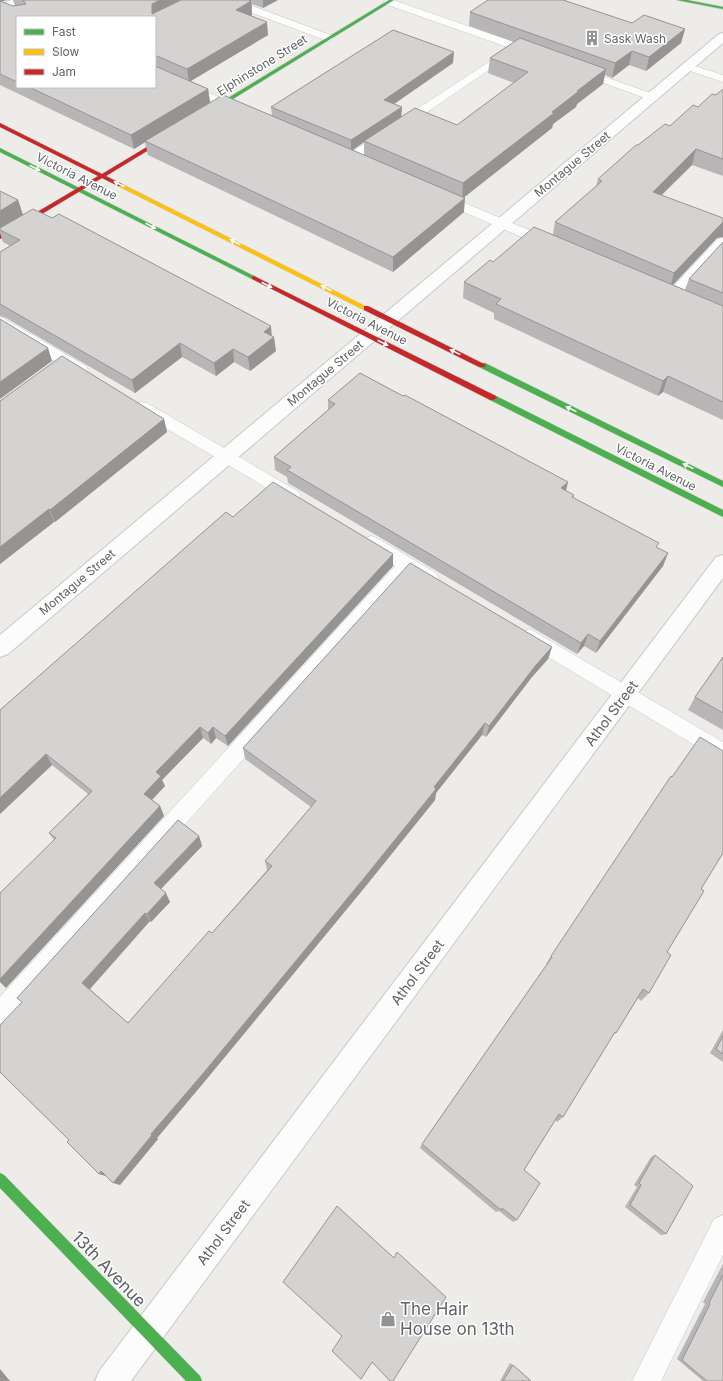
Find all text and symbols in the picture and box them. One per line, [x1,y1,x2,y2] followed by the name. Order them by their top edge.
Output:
[16,16,156,88] legend
[52,24,76,39] text: Fast
[583,29,601,47] building icon: Sask Wash
[214,31,310,99] street label: Elphinstone Street
[604,31,666,46] place label: Sask Wash
[52,44,80,59] text: Slow
[52,64,76,79] text: Jam
[531,128,613,200] street label: Montague Street
[34,149,120,203] street label: Victoria Avenue
[29,165,41,171] one-way arrow
[113,181,125,187] one-way arrow
[145,223,157,229] one-way arrow
[230,239,241,245] one-way arrow
[261,281,273,288] one-way arrow
[320,284,331,291] one-way arrow
[324,294,410,348] street label: Victoria Avenue
[284,337,366,409] street label: Montague Street
[378,340,389,346] one-way arrow
[449,349,460,355] one-way arrow
[566,406,577,412] one-way arrow
[613,440,699,494] street label: Victoria Avenue
[682,463,694,469] one-way arrow
[36,546,118,618] street label: Montague Street
[581,677,641,749] street label: Athol Street
[387,936,447,1008] street label: Athol Street
[193,1196,253,1268] street label: Athol Street
[68,1227,150,1311] street label: 13th Avenue
[400,1299,515,1339] place label: The Hair House on 13th
[379,1310,397,1328] shop icon: The Hair House on 13th

